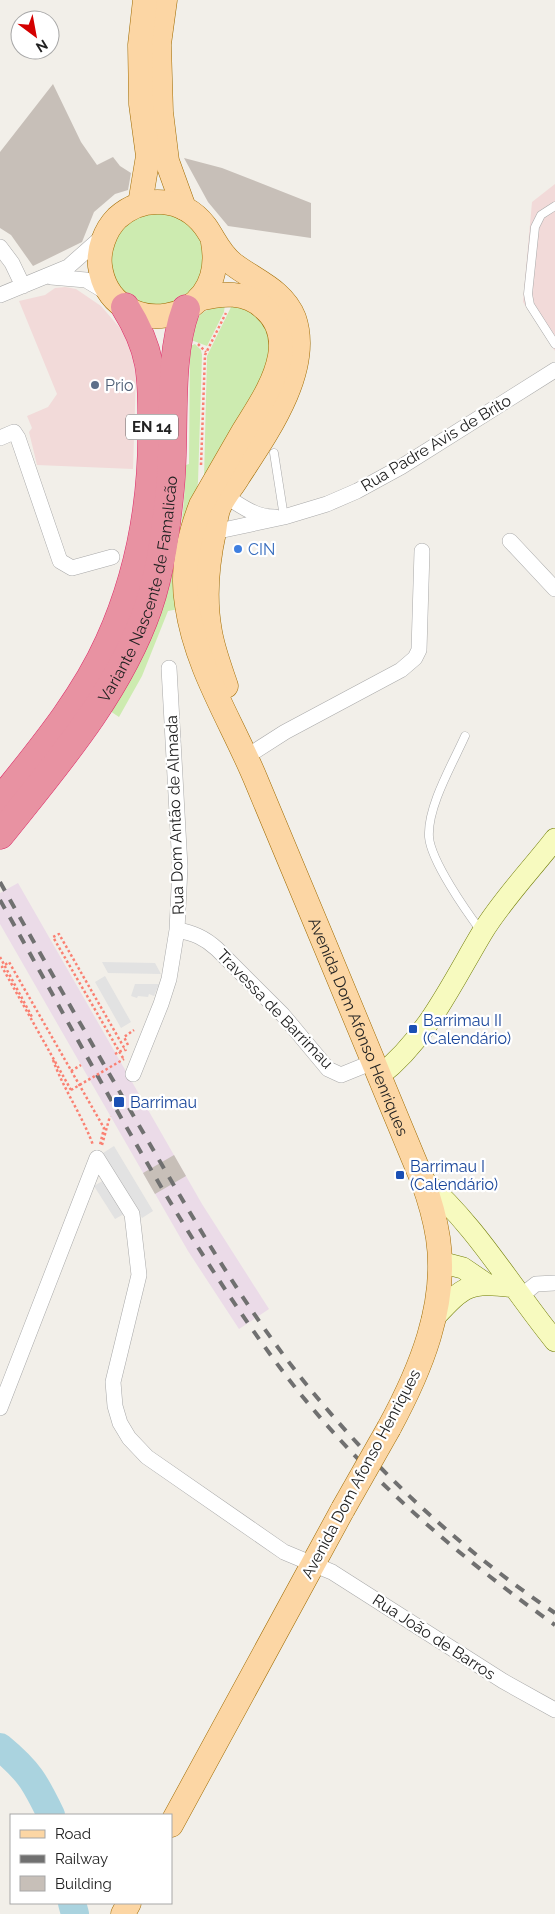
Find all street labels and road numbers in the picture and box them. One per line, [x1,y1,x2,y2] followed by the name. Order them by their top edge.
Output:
[358,391,514,495] street label: Rua Padre Avis de Brito
[126,414,178,440] road number: EN 14
[94,475,181,706] street label: Variante Nascente de Famalicão
[162,715,188,915] street label: Rua Dom Antão de Almada
[305,914,413,1139] street label: Avenida Dom Afonso Henriques
[213,945,337,1073] street label: Travessa de Barrimau
[298,1366,425,1582] street label: Avenida Dom Afonso Henriques
[369,1590,499,1684] street label: Rua João de Barros

